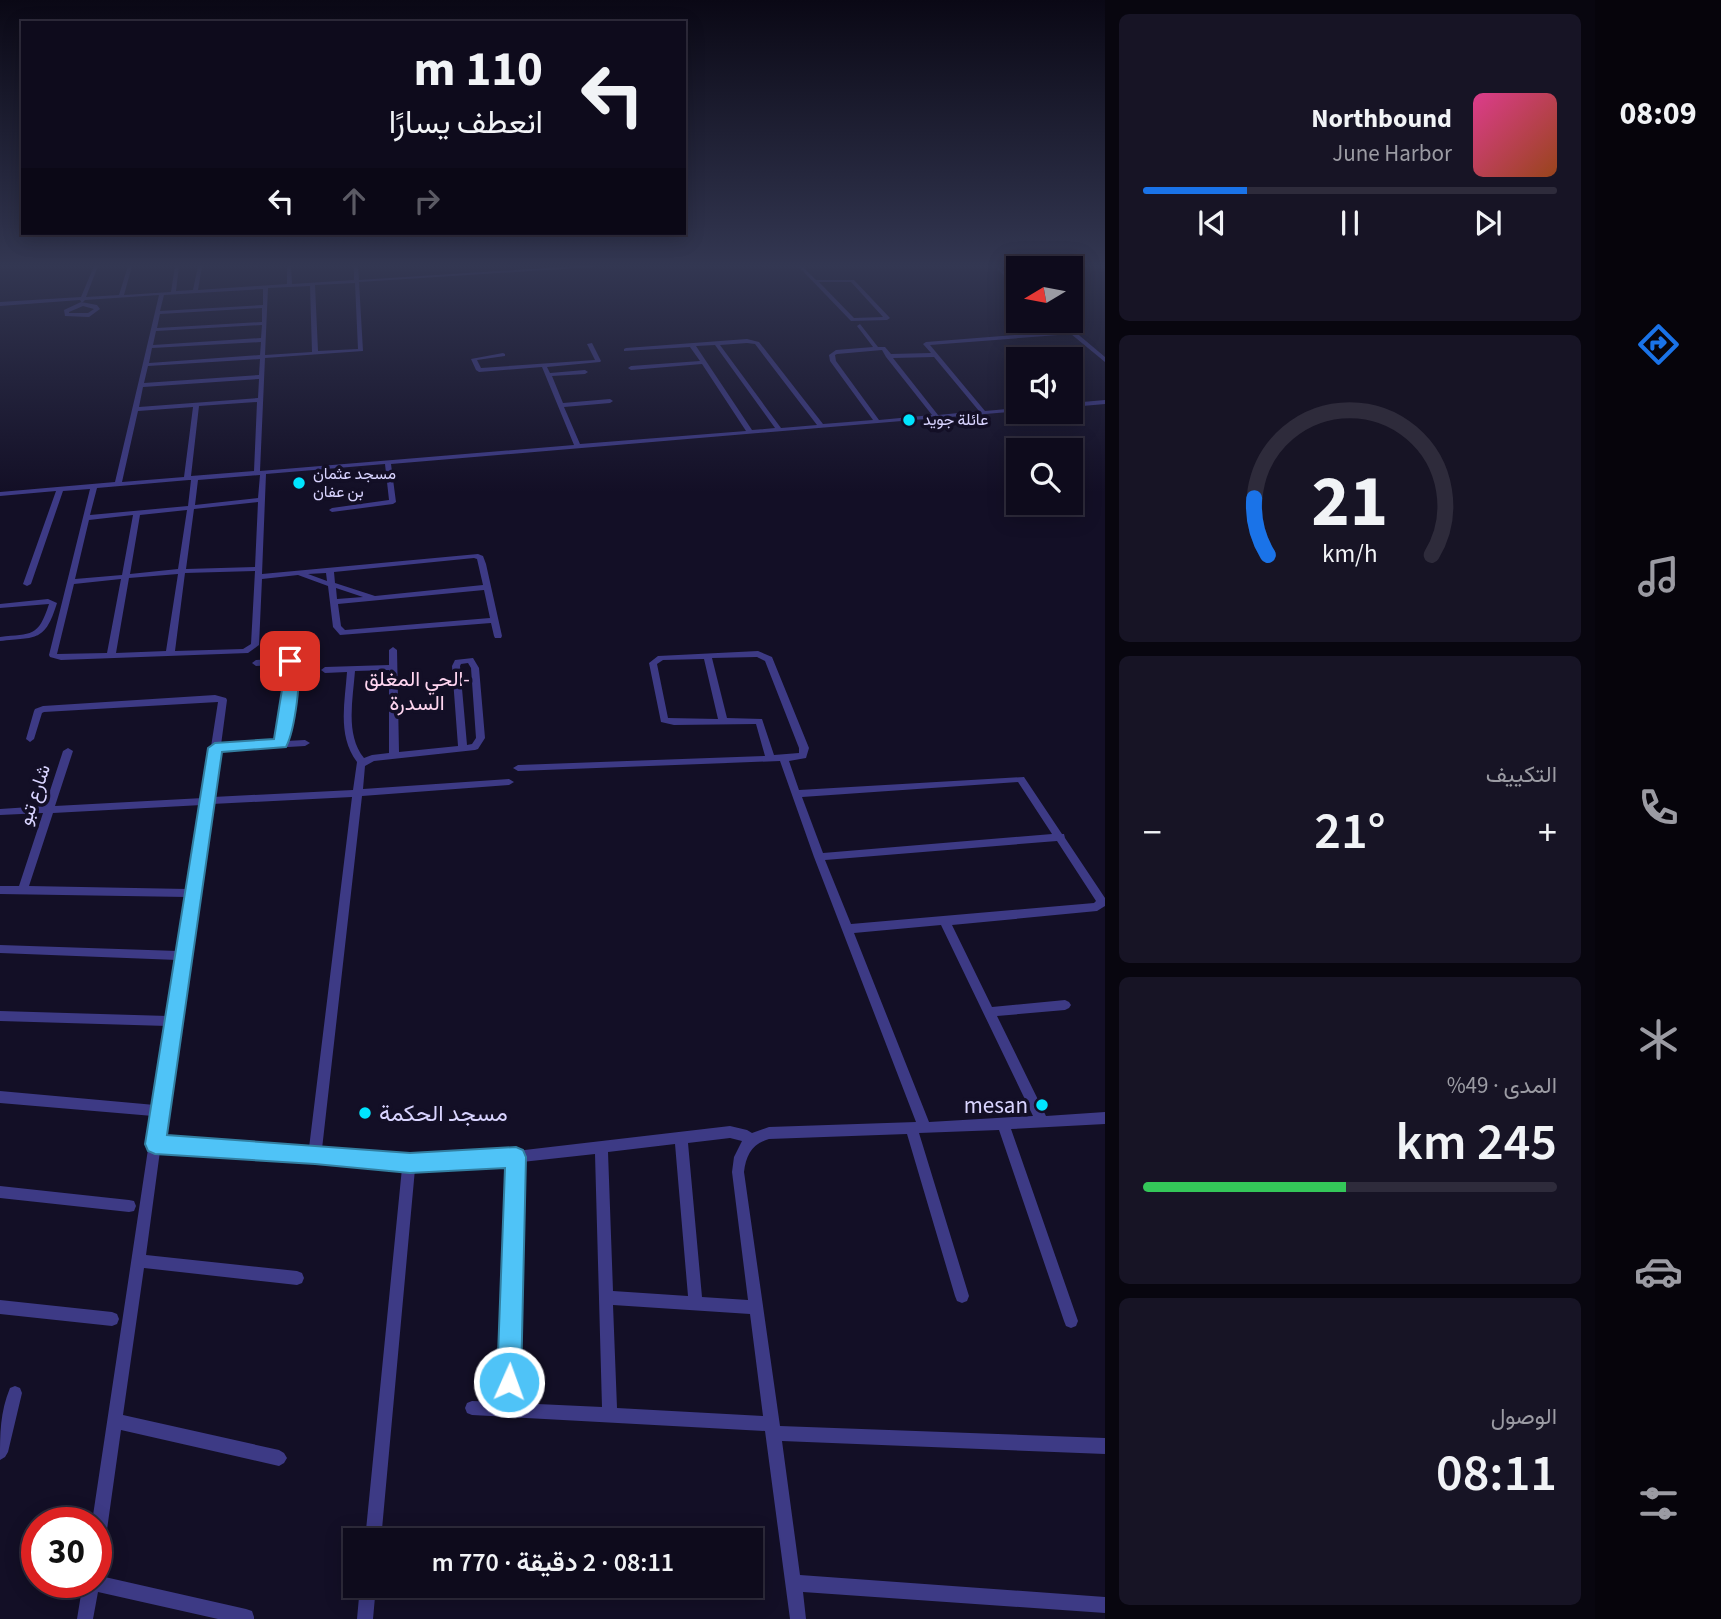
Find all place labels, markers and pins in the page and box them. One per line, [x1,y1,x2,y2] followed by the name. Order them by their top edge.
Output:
[923,409,988,431] place label: عائلة جويد
[901,412,917,428] marker: عائلة جويد
[313,463,396,503] place label: مسجد عثمان بن عفان
[291,475,307,491] marker: مسجد عثمان بن عفان
[260,631,320,691] pin
[964,1089,1028,1122] place label: mesan
[379,1097,508,1130] place label: مسجد الحكمة
[1034,1097,1050,1113] marker: mesan
[357,1105,373,1121] marker: مسجد الحكمة

